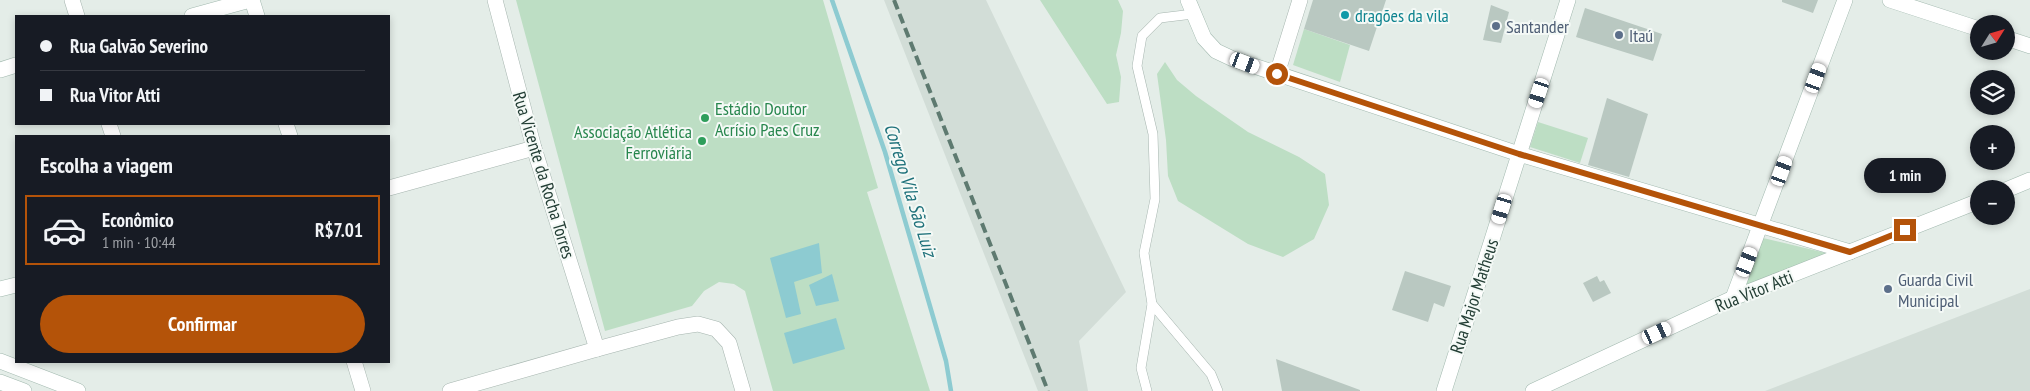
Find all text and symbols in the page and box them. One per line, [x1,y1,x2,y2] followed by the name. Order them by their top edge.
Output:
[1355,4,1449,27] place label: dragões da vila
[1339,9,1351,21] marker: dragões da vila
[1506,15,1569,38] place label: Santander
[1970,15,2015,60] north arrow
[1970,15,2015,225] map controls
[1490,20,1502,32] marker: Santander
[1629,24,1653,47] place label: Itaú
[1613,29,1625,41] marker: Itaú
[70,34,208,58] text: Rua Galvão Severino
[1228,51,1261,75] car
[1803,61,1828,95] car
[1266,63,1288,85] route start
[1970,70,2015,115] button: layers
[1527,76,1550,110] car
[70,83,160,107] text: Rua Vitor Atti
[508,89,580,261] street label: Rua Vicente da Rocha Torres
[715,97,820,141] place label: Estádio Doutor Acrísio Paes Cruz
[699,112,711,124] marker: Estádio Doutor Acrísio Paes Cruz
[574,120,692,164] place label: Associação Atlética Ferroviária
[879,120,943,262] water label: Corrego Vila São Luiz
[1970,125,2015,170] button: +
[696,135,708,147] marker: Associação Atlética Ferroviária
[40,151,173,179] text: Escolha a viagem
[1769,154,1794,188] car
[1864,158,1946,192] callout: 1 min
[1889,165,1921,185] text: 1 min
[1970,180,2015,225] button: −
[1490,192,1513,226] car
[42,208,87,253] icon: car
[102,208,174,232] text: Econômico
[315,218,363,242] text: R$7.01
[1894,219,1916,241] route end
[102,232,176,252] text: 1 min · 10:44
[1445,236,1503,356] street label: Rua Major Matheus
[1734,245,1759,279] car
[1712,265,1796,317] street label: Rua Vitor Atti
[1898,268,1974,312] place label: Guarda Civil Municipal
[1882,283,1894,295] marker: Guarda Civil Municipal
[40,295,365,353] button: Confirmar
[1640,320,1673,346] car

